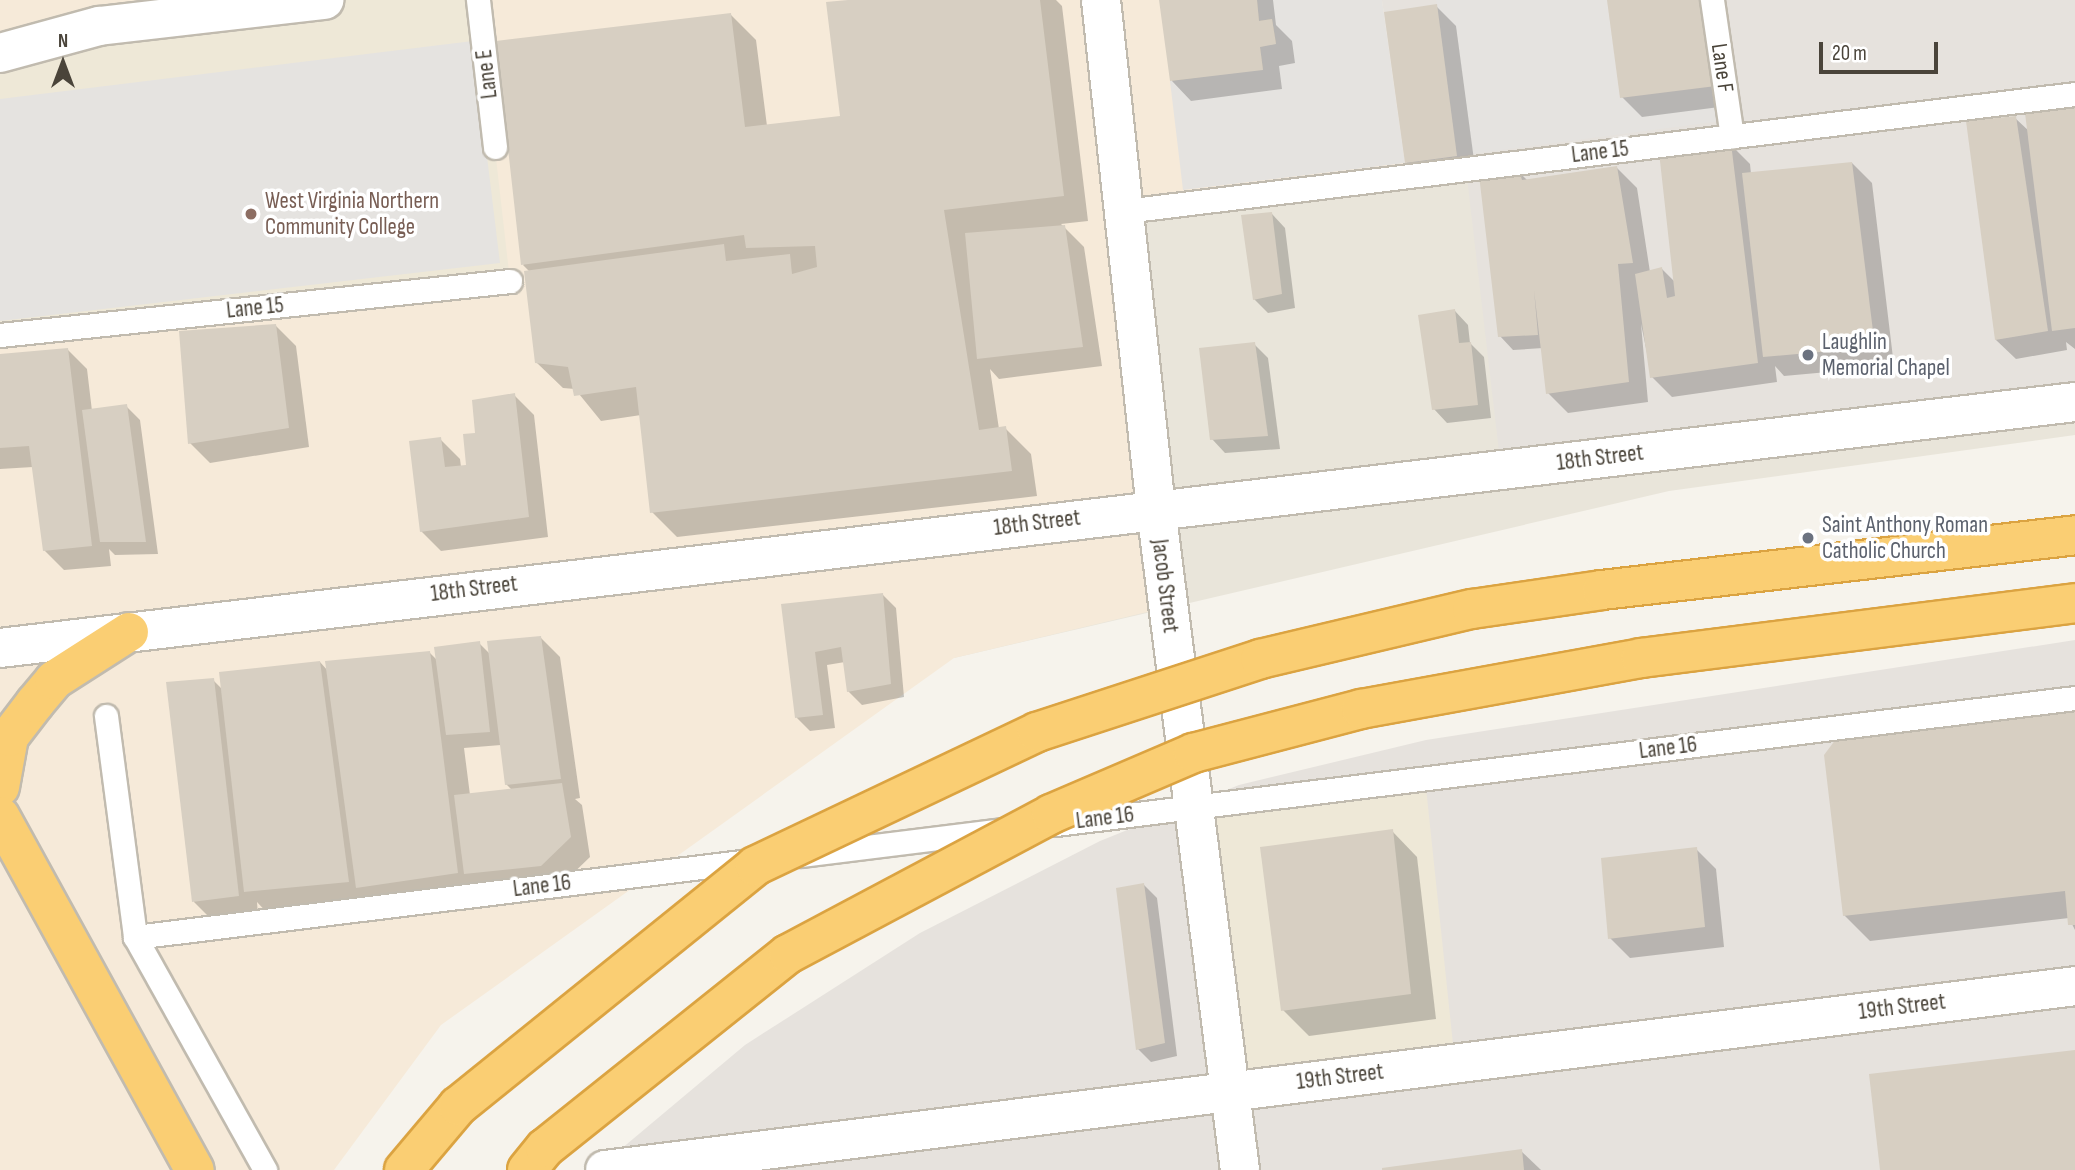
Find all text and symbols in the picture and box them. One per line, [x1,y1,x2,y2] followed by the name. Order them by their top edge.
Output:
[28,28,98,98] north arrow
[1823,28,1942,72] scale bar
[58,30,68,53] text: N
[1832,41,1867,66] text: 20 m
[1705,42,1739,94] street label: Lane F
[470,48,504,100] street label: Lane E
[1570,135,1630,169] street label: Lane 15
[265,187,439,241] place label: West Virginia Northern Community College
[243,206,259,222] marker: West Virginia Northern Community College
[225,291,285,325] street label: Lane 15
[1822,328,1950,382] place label: Laughlin Memorial Chapel
[1800,347,1816,363] marker: Laughlin Memorial Chapel
[1555,439,1645,477] street label: 18th Street
[992,504,1082,542] street label: 18th Street
[1822,511,1988,565] place label: Saint Anthony Roman Catholic Church
[1800,530,1816,546] marker: Saint Anthony Roman Catholic Church
[1146,538,1184,634] street label: Jacob Street
[429,570,519,608] street label: 18th Street
[1637,731,1699,765] street label: Lane 16
[1074,801,1136,835] street label: Lane 16
[511,869,573,903] street label: Lane 16
[1857,988,1947,1026] street label: 19th Street
[1295,1058,1385,1096] street label: 19th Street

